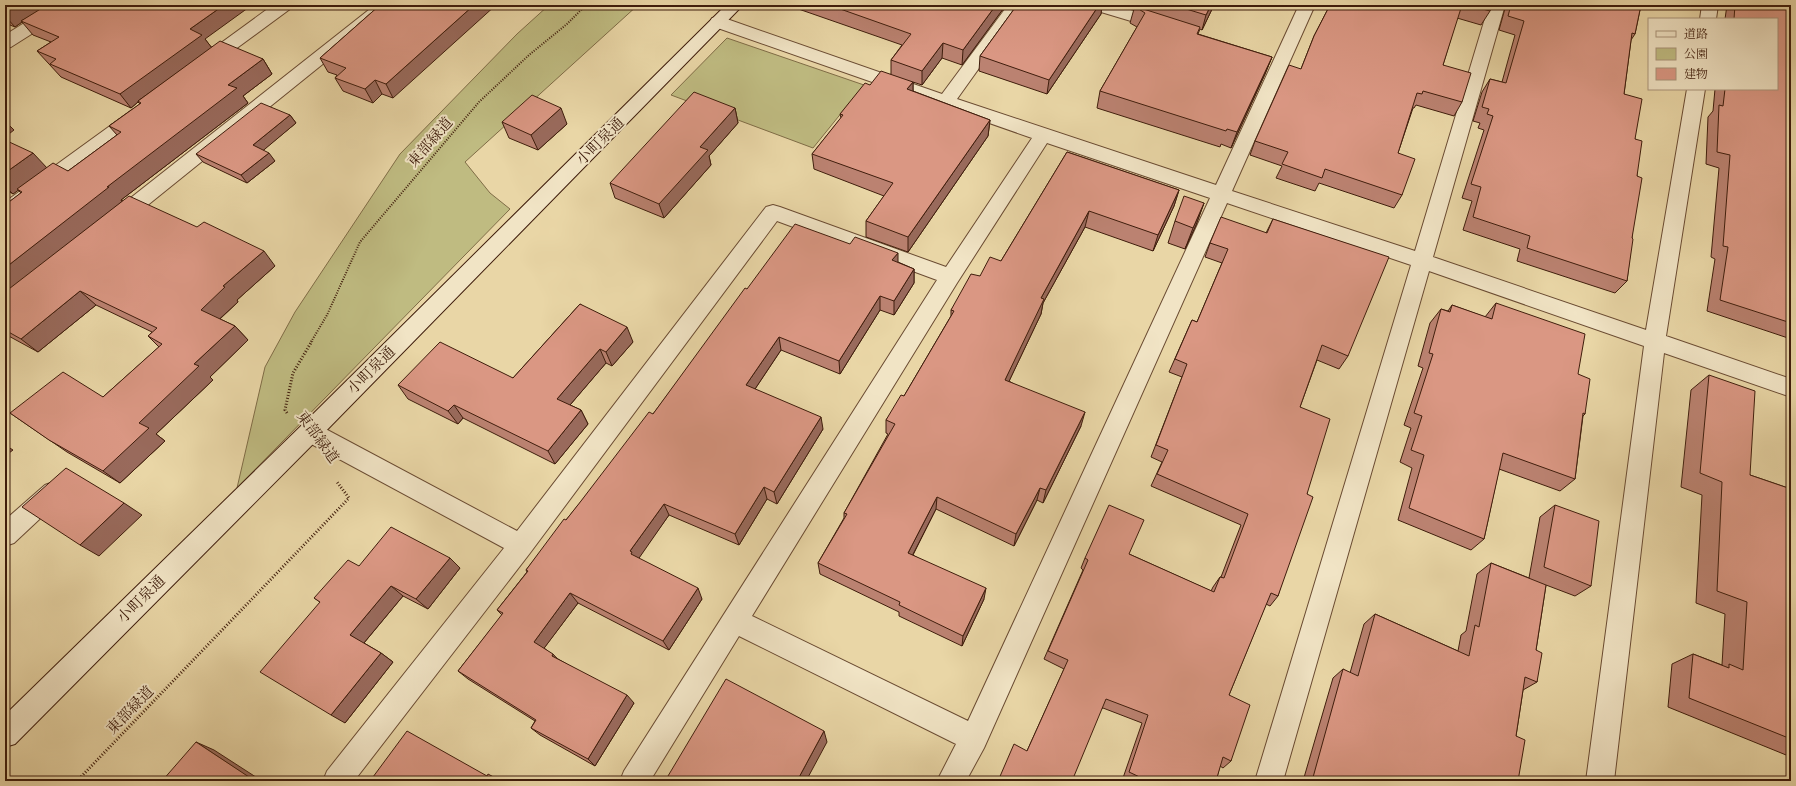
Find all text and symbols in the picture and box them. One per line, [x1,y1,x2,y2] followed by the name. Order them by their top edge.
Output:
[1648,18,1778,90] legend
[1684,27,1708,42] text: 道路
[1684,47,1708,62] text: 公園
[1684,67,1708,82] text: 建物
[404,113,457,171] street label: 東部緑道
[572,113,628,169] street label: 小町泉通
[343,342,399,398] street label: 小町泉通
[292,407,343,467] street label: 東部緑道
[113,571,169,627] street label: 小町泉通
[103,682,158,739] street label: 東部緑道

